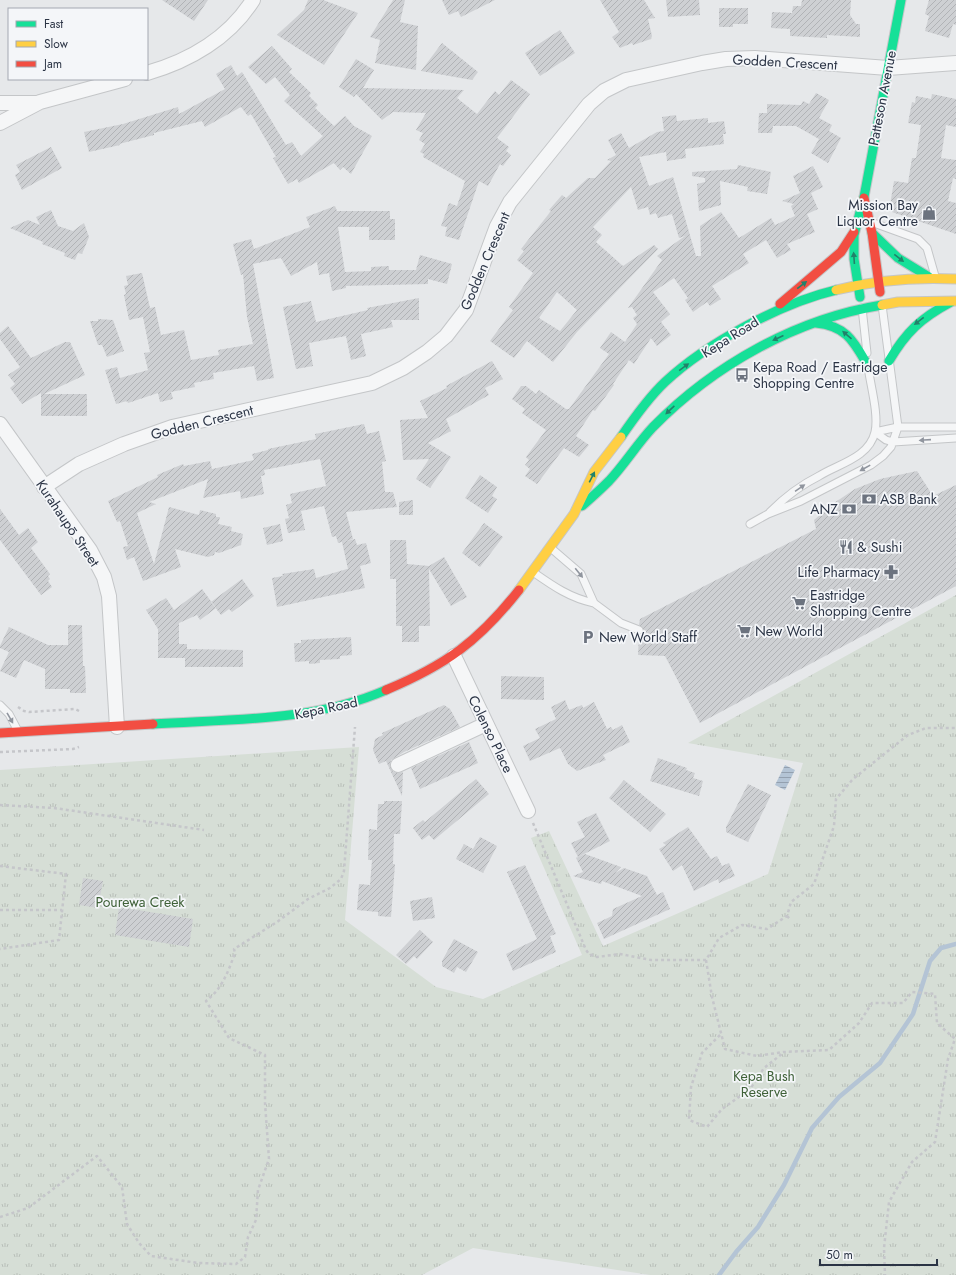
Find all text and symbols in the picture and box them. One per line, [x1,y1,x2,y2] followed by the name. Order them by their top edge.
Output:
[8,8,148,80] legend
[44,15,63,33] text: Fast
[44,35,69,53] text: Slow
[732,49,839,75] street label: Godden Crescent
[863,49,901,147] street label: Patteson Avenue
[42,55,62,73] text: Jam
[837,195,919,231] place label: Mission Bay Liquor Centre
[921,205,937,221] shop icon: Mission Bay Liquor Centre
[455,208,515,313] street label: Godden Crescent
[850,252,857,264] one-way arrow
[893,254,904,262] one-way arrow
[797,281,808,289] one-way arrow
[698,312,762,362] street label: Kepa Road
[913,317,924,326] one-way arrow
[842,331,852,340] one-way arrow
[772,335,783,341] one-way arrow
[753,357,887,393] place label: Kepa Road / Eastridge Shopping Centre
[678,363,689,371] one-way arrow
[734,367,750,383] bus stop icon: Kepa Road / Eastridge Shopping Centre
[149,399,256,444] street label: Godden Crescent
[665,405,675,415] one-way arrow
[919,437,931,444] one-way arrow
[859,465,871,471] one-way arrow
[589,471,595,483] one-way arrow
[31,476,105,571] street label: Kurahaupō Street
[795,484,805,492] one-way arrow
[880,489,938,509] place label: ASB Bank
[861,491,877,507] bank icon: ASB Bank
[810,499,838,519] place label: ANZ
[841,501,857,517] bank icon: ANZ
[857,537,902,557] place label: & Sushi
[838,539,854,555] restaurant icon: & Sushi
[798,562,881,582] place label: Life Pharmacy
[883,564,899,580] pharmacy icon: Life Pharmacy
[575,568,583,579] one-way arrow
[810,585,911,621] place label: Eastridge Shopping Centre
[791,595,807,611] supermarket icon: Eastridge Shopping Centre
[755,621,823,641] place label: New World
[736,623,752,639] supermarket icon: New World
[599,627,698,647] place label: New World Staff
[580,629,596,645] parking icon: New World Staff
[293,692,359,724] street label: Kepa Road
[464,692,518,776] street label: Colenso Place
[7,712,14,724] one-way arrow
[95,892,185,912] park label: Pourewa Creek
[733,1066,795,1102] park label: Kepa Bush Reserve
[820,1241,937,1267] scale bar
[826,1246,853,1264] text: 50 m

